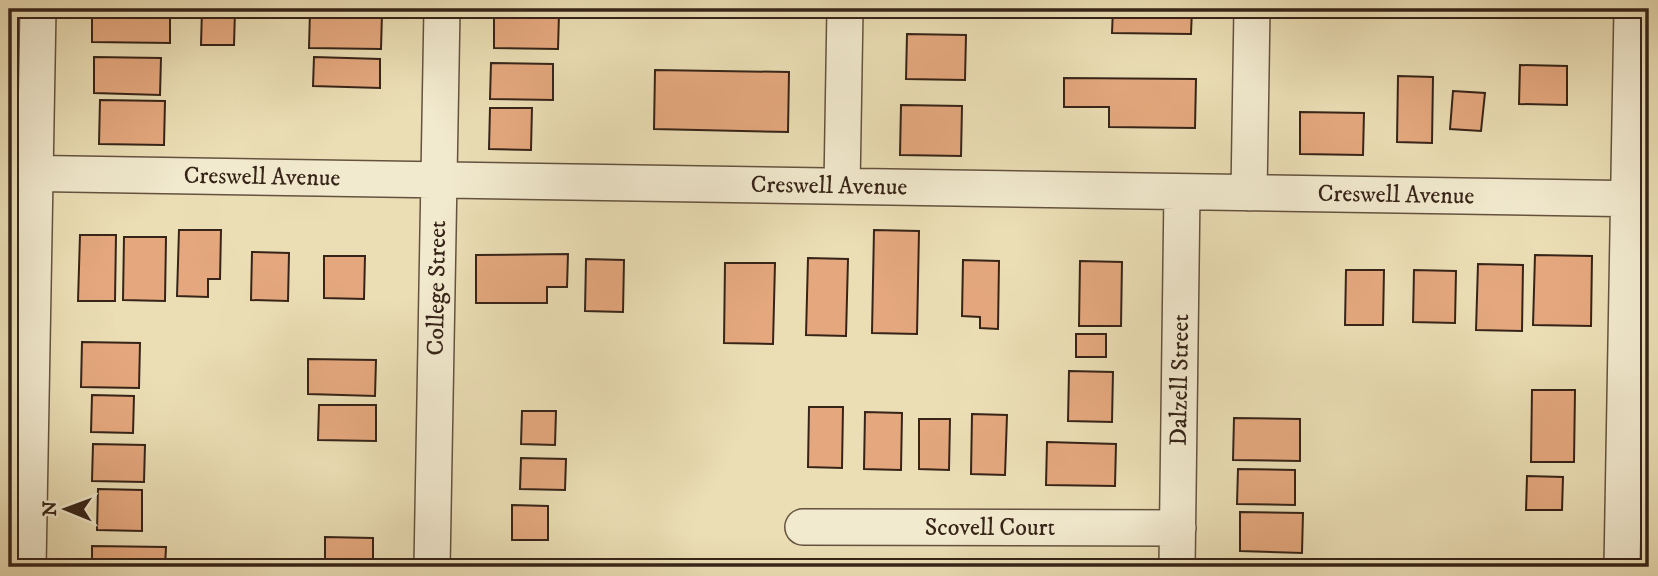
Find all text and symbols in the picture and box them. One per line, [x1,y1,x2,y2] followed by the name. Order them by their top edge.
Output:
[183,161,341,193] street label: Creswell Avenue
[750,170,908,202] street label: Creswell Avenue
[1317,179,1475,211] street label: Creswell Avenue
[421,220,453,356] street label: College Street
[1164,313,1196,446] street label: Dalzell Street
[32,475,102,544] north arrow
[39,500,62,517] text: N
[925,513,1056,543] street label: Scovell Court

